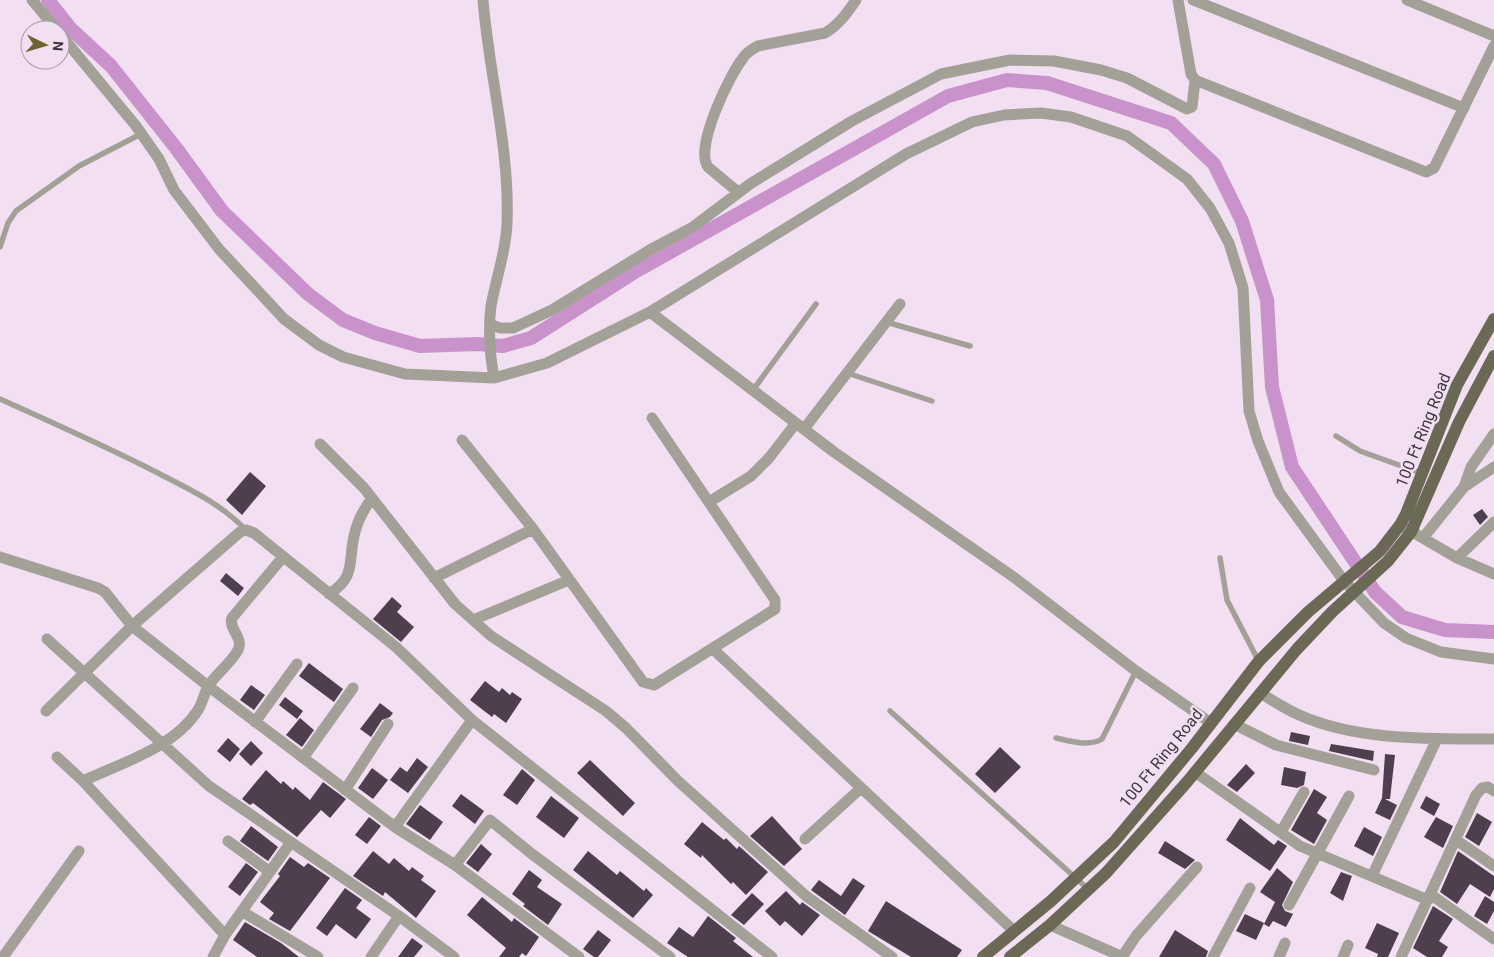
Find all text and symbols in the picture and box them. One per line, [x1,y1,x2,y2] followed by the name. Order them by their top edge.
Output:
[20,20,70,70] north arrow
[50,41,66,52] text: N
[1391,370,1455,490] street label: 100 Ft Ring Road
[1115,705,1207,811] street label: 100 Ft Ring Road

